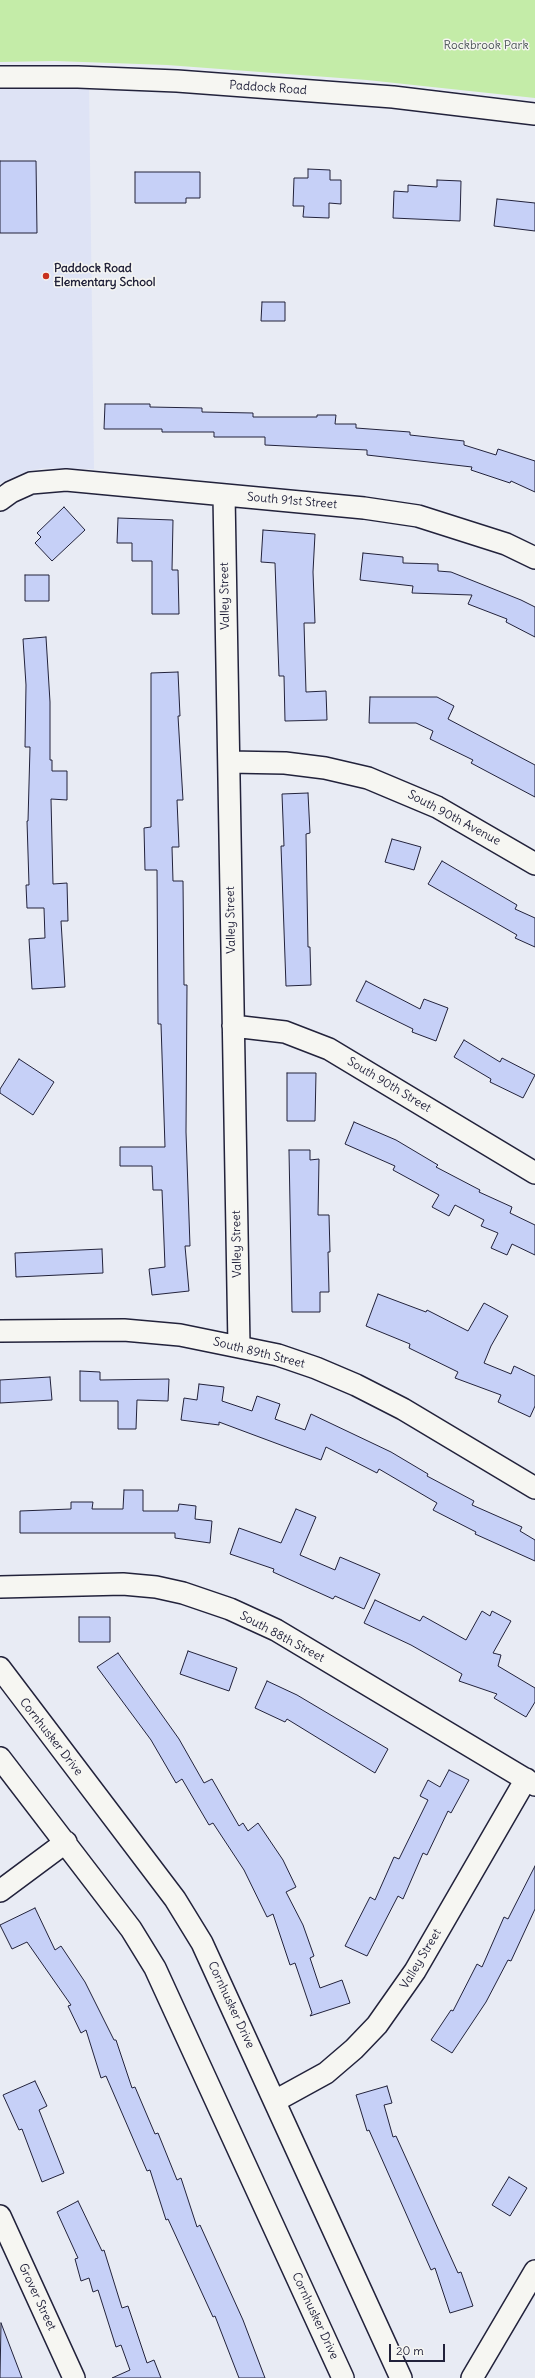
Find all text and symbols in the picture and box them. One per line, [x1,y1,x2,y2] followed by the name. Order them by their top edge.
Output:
[443,39,529,53] park label: Rockbrook Park
[229,78,307,98] street label: Paddock Road
[54,262,155,290] place label: Paddock Road Elementary School
[41,271,51,281] marker: Paddock Road Elementary School
[246,490,338,512] street label: South 91st Street
[217,562,233,630] street label: Valley Street
[405,787,503,849] street label: South 90th Avenue
[223,886,239,954] street label: Valley Street
[345,1054,433,1116] street label: South 90th Street
[229,1210,245,1278] street label: Valley Street
[212,1335,306,1371] street label: South 89th Street
[237,1609,327,1665] street label: South 88th Street
[16,1695,86,1779] street label: Cornhusker Drive
[397,1926,445,1992] street label: Valley Street
[205,1959,257,2051] street label: Cornhusker Drive
[15,2261,59,2333] street label: Grover Street
[289,2270,341,2362] street label: Cornhusker Drive
[391,2336,447,2362] scale bar
[396,2343,424,2358] text: 20 m

